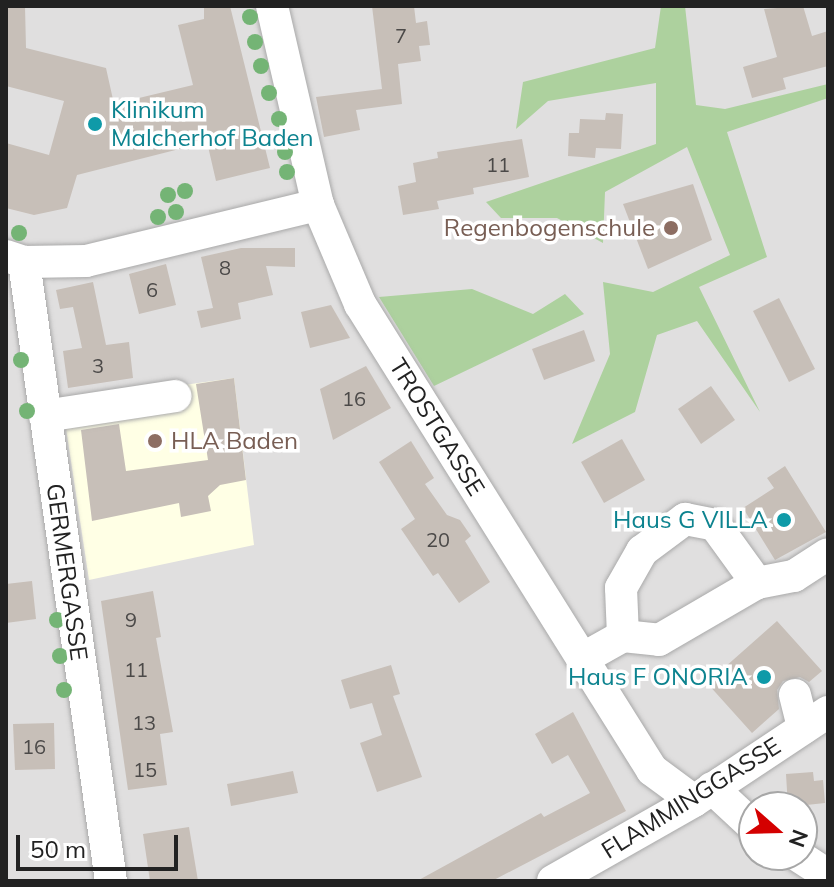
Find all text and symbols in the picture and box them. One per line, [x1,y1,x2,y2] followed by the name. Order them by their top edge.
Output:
[395,23,407,47] house number: 7
[111,96,314,152] place label: Klinikum Malcherhof Baden
[86,115,104,133] marker: Klinikum Malcherhof Baden
[486,152,510,176] house number: 11
[444,214,655,242] place label: Regenbogenschule
[662,219,680,237] marker: Regenbogenschule
[219,255,231,279] house number: 8
[146,277,158,301] house number: 6
[92,353,104,377] house number: 3
[383,353,491,501] street label: TROSTGASSE
[342,386,366,410] house number: 16
[171,427,298,455] place label: HLA Baden
[146,432,164,450] marker: HLA Baden
[40,482,94,662] street label: GERMERGASSE
[613,506,768,534] place label: Haus G VILLA
[775,511,793,529] marker: Haus G VILLA
[426,527,450,551] house number: 20
[125,607,137,631] house number: 9
[124,657,148,681] house number: 11
[568,663,748,691] place label: Haus F ONORIA
[755,668,773,686] marker: Haus F ONORIA
[132,710,156,734] house number: 13
[596,731,786,865] street label: FLAMMINGGASSE
[22,734,46,758] house number: 16
[133,757,157,781] house number: 15
[738,791,818,871] north arrow
[20,819,182,869] scale bar
[783,826,815,851] text: N
[30,834,86,864] text: 50 m

